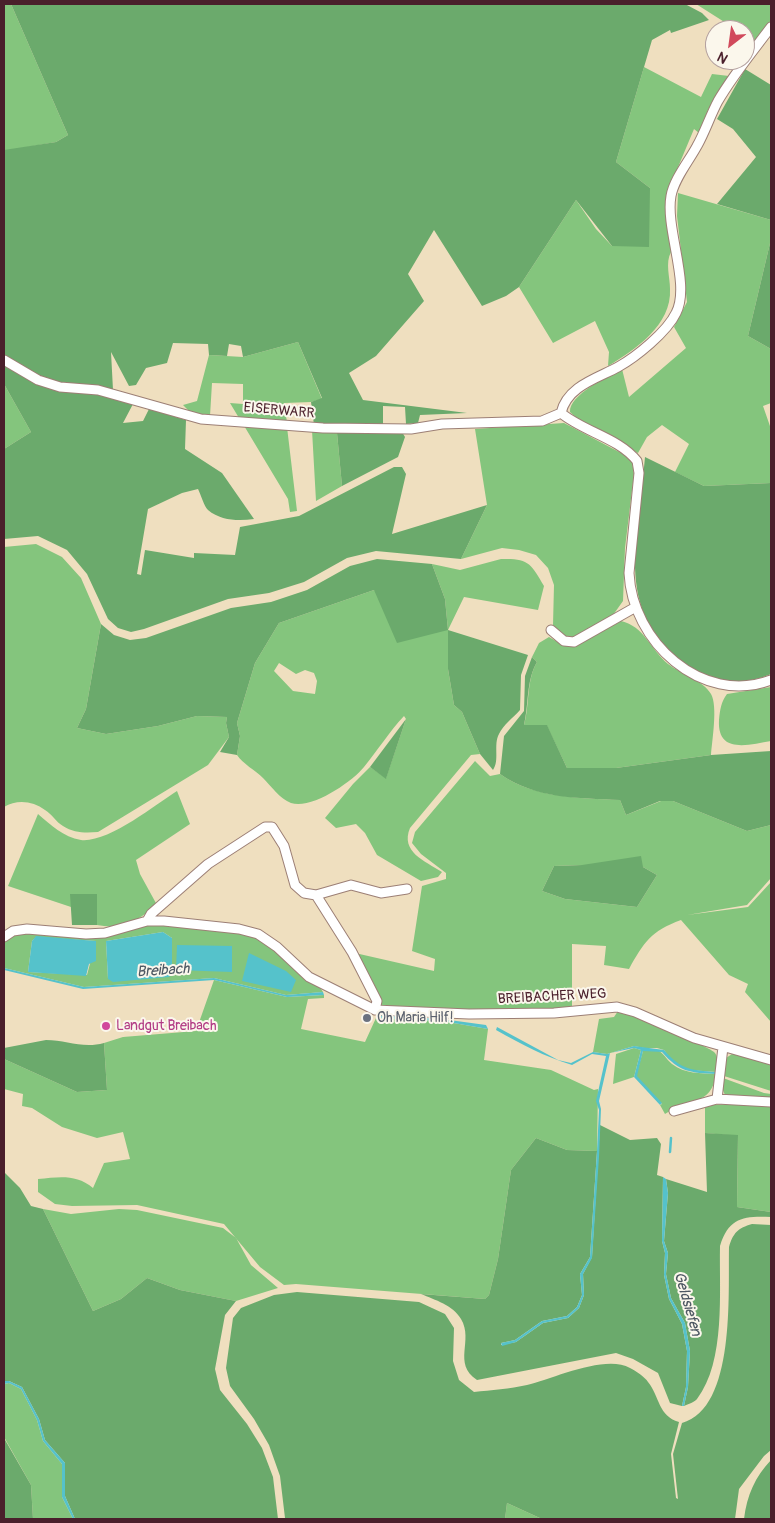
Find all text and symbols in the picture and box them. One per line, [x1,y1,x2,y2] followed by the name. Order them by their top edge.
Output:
[705,20,755,70] north arrow
[714,48,731,67] text: N
[243,400,315,422] street label: EISERWARR
[136,960,190,982] water label: Breibach
[497,986,607,1008] street label: BREIBACHER WEG
[377,1010,454,1026] place label: Oh Maria Hilf!
[361,1012,373,1024] marker: Oh Maria Hilf!
[116,1018,217,1034] place label: Landgut Breibach
[100,1020,112,1032] marker: Landgut Breibach
[669,1270,705,1338] water label: Geldsiefen

